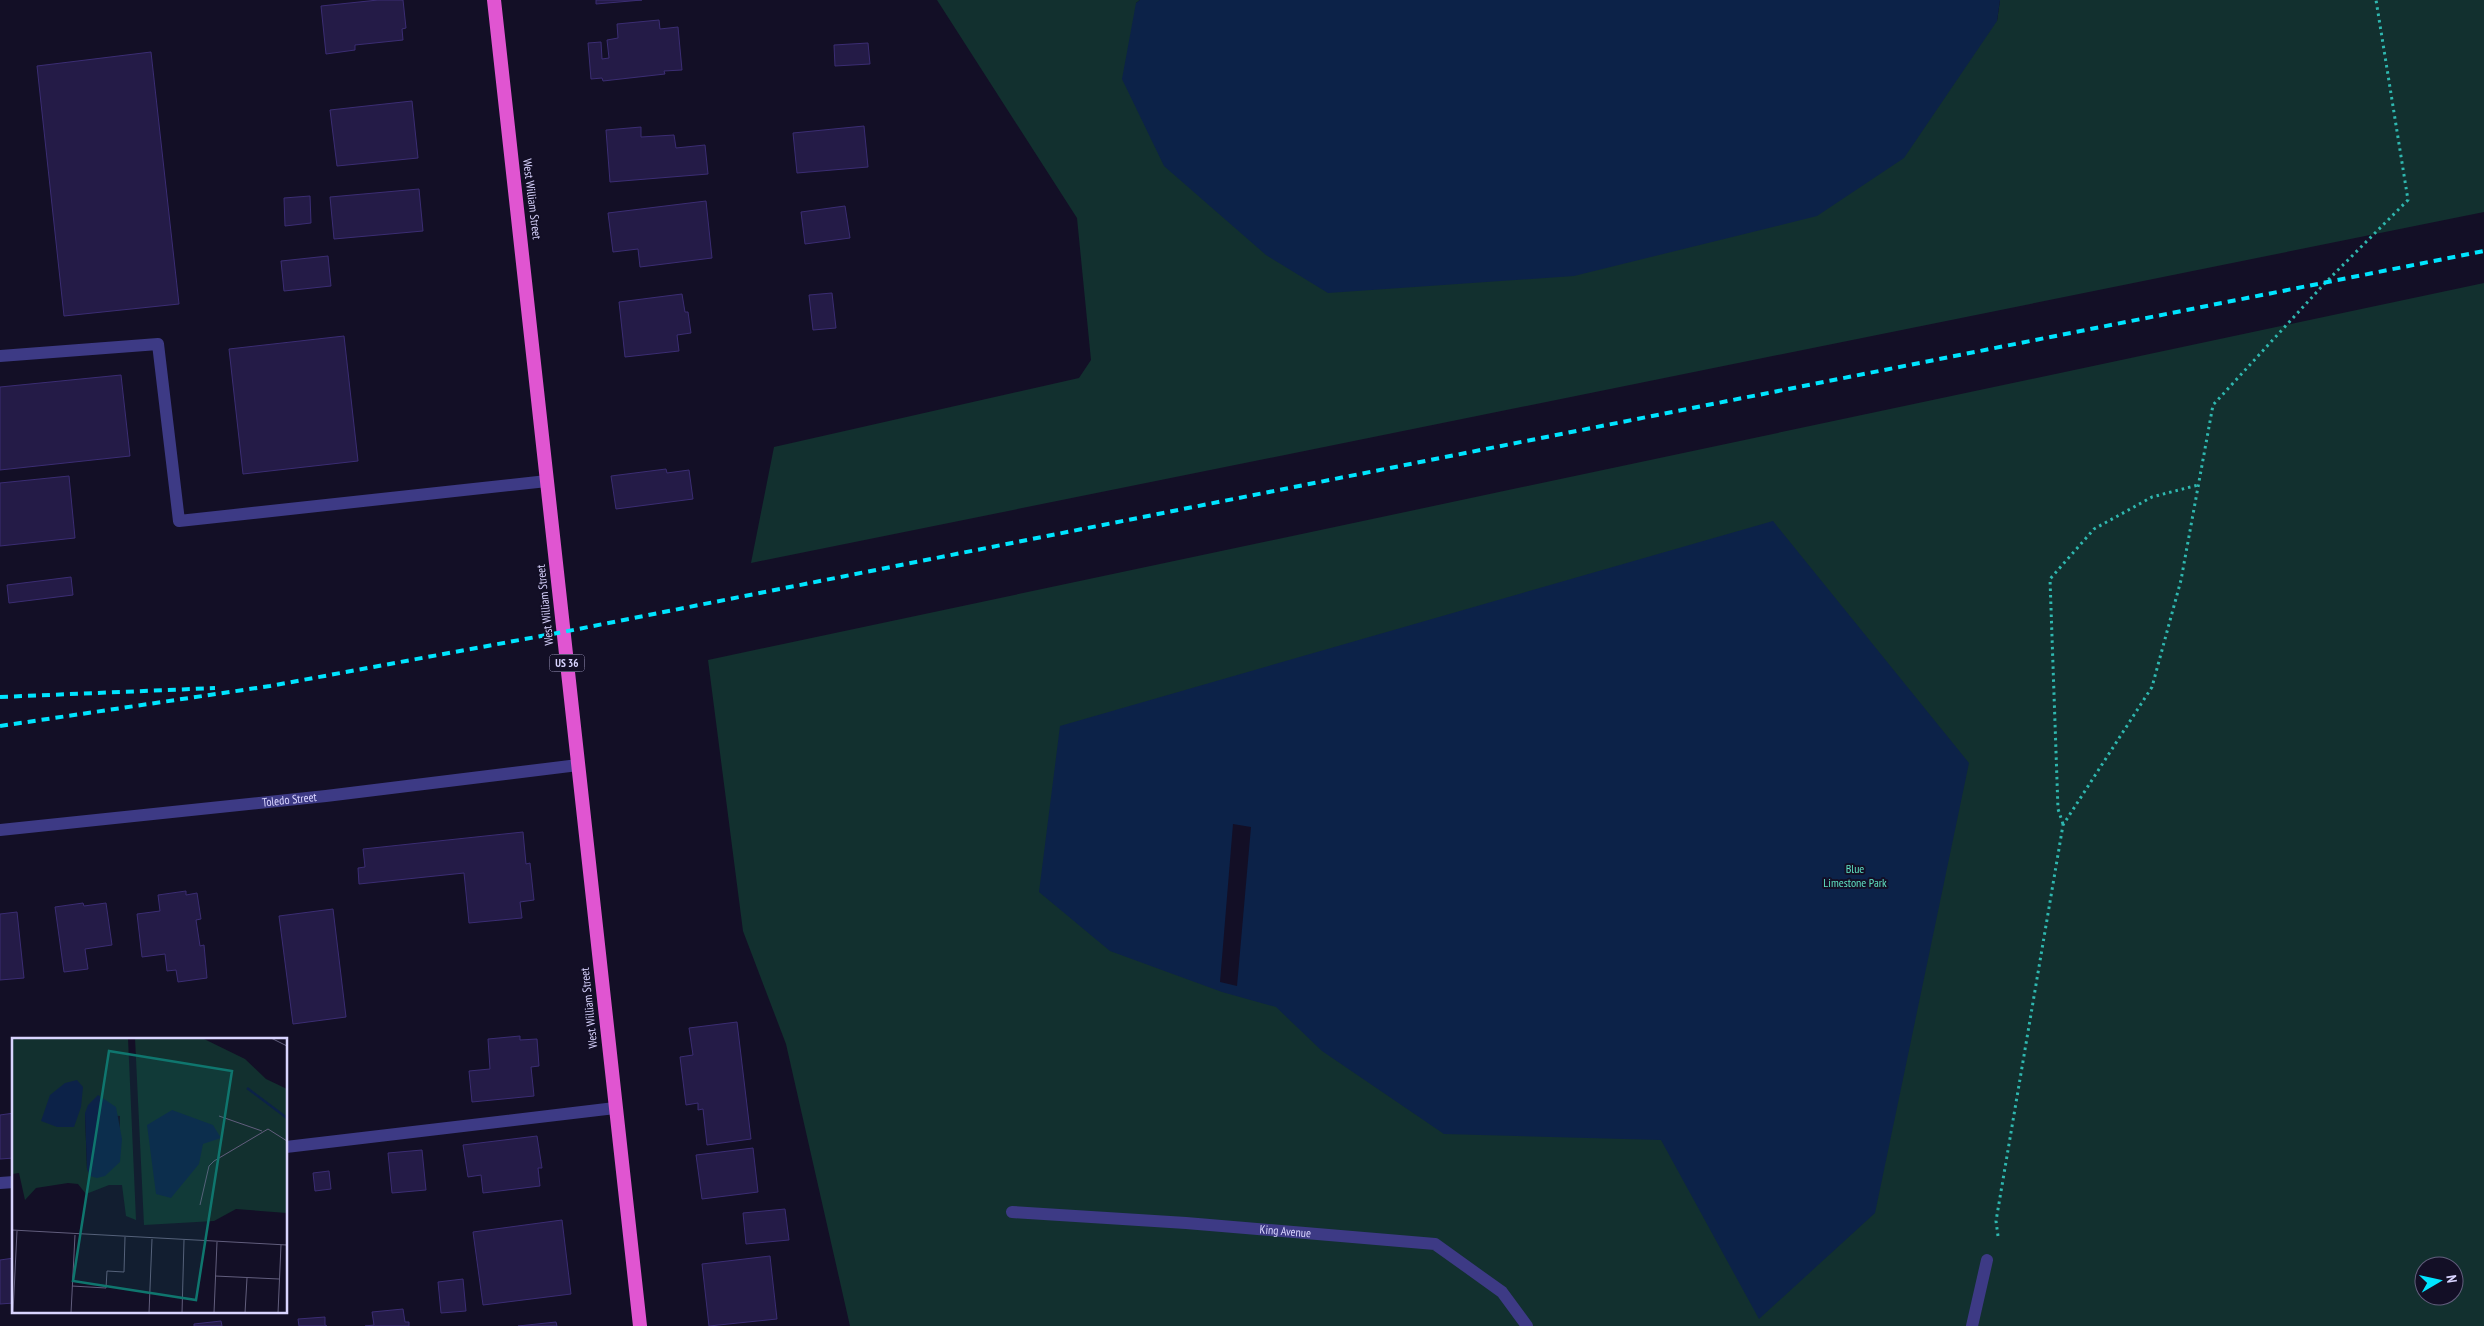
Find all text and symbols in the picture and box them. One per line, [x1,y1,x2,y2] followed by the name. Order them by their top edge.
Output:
[520,158,545,241] street label: West William Street
[533,563,556,646] street label: West William Street
[550,654,584,671] road number: US 36
[261,789,318,810] street label: Toledo Street
[1823,861,1887,890] park label: Blue Limestone Park
[577,966,600,1049] street label: West William Street
[12,1038,288,1314] inset map
[1259,1221,1312,1241] street label: King Avenue
[2414,1256,2464,1306] north arrow
[2442,1274,2461,1284] text: N

